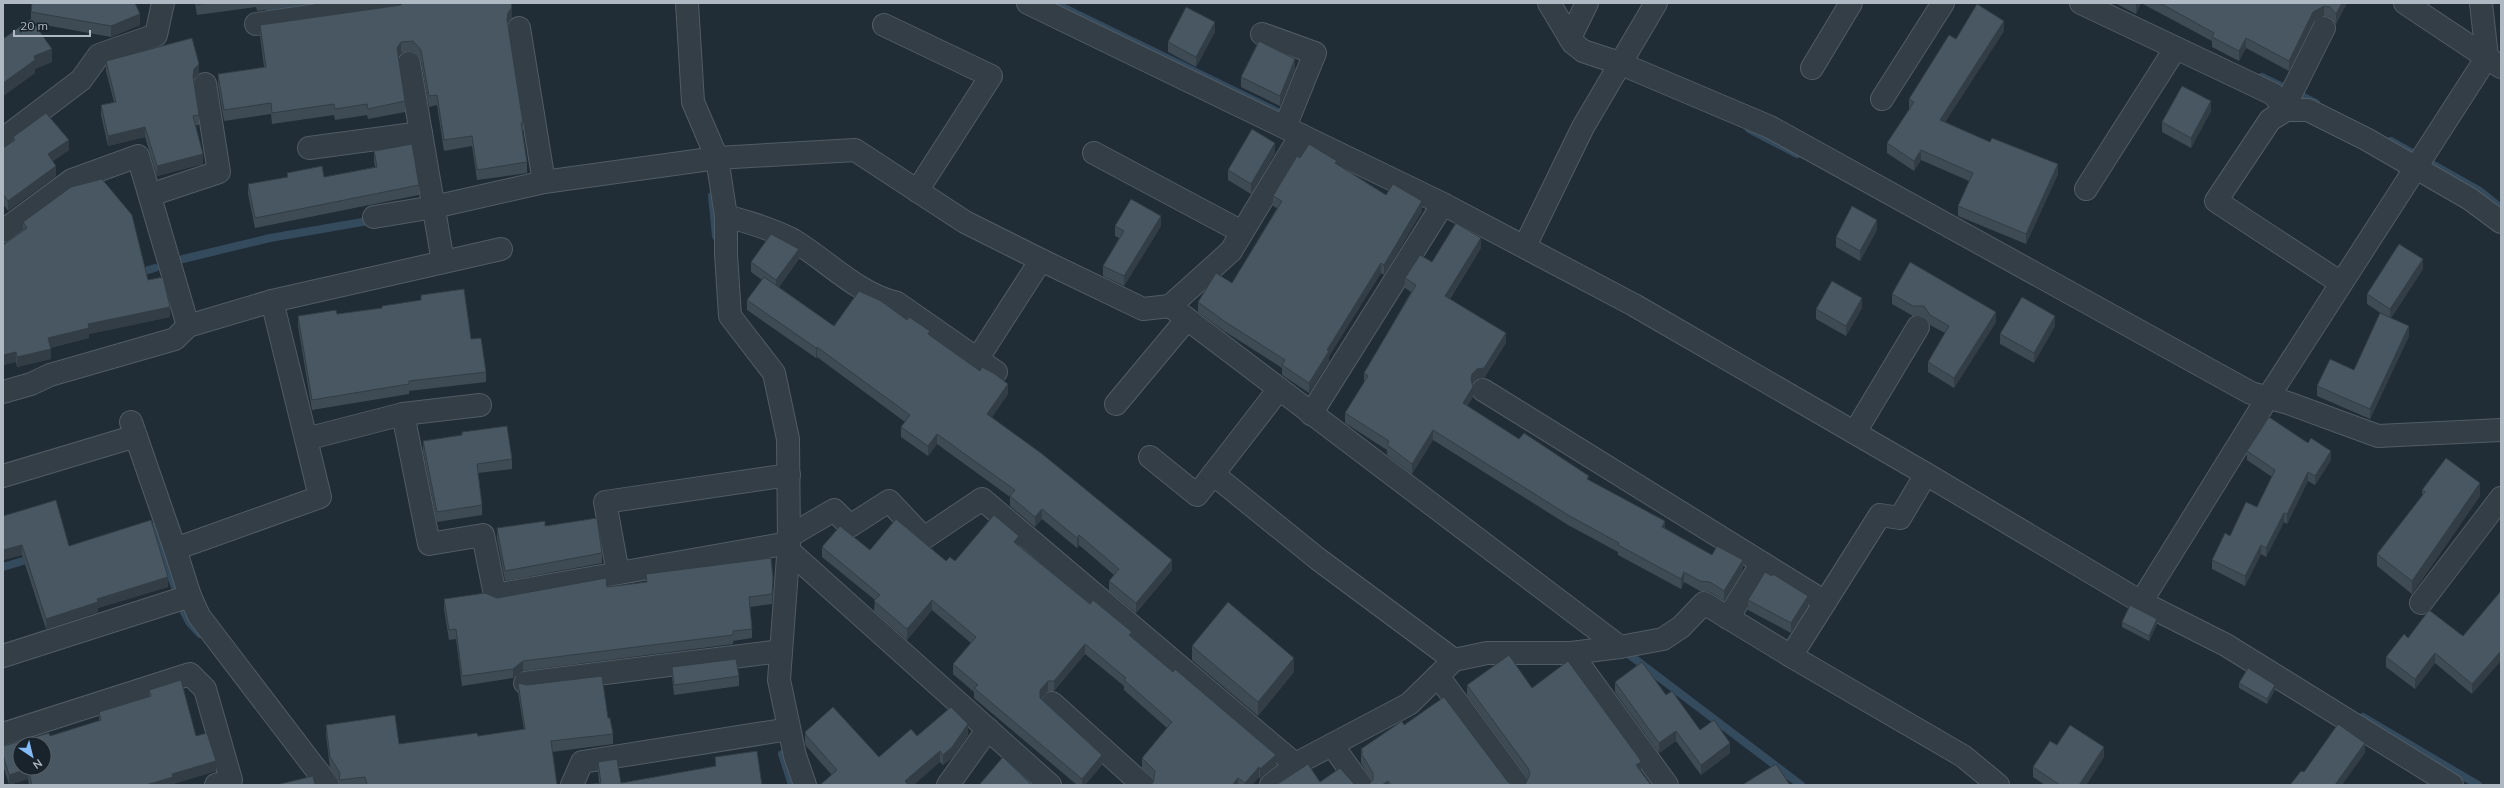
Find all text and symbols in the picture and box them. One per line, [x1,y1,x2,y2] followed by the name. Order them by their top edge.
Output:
[14,12,90,38] scale bar
[20,18,48,33] text: 20 m
[12,736,52,776] north arrow
[30,756,45,772] text: N

